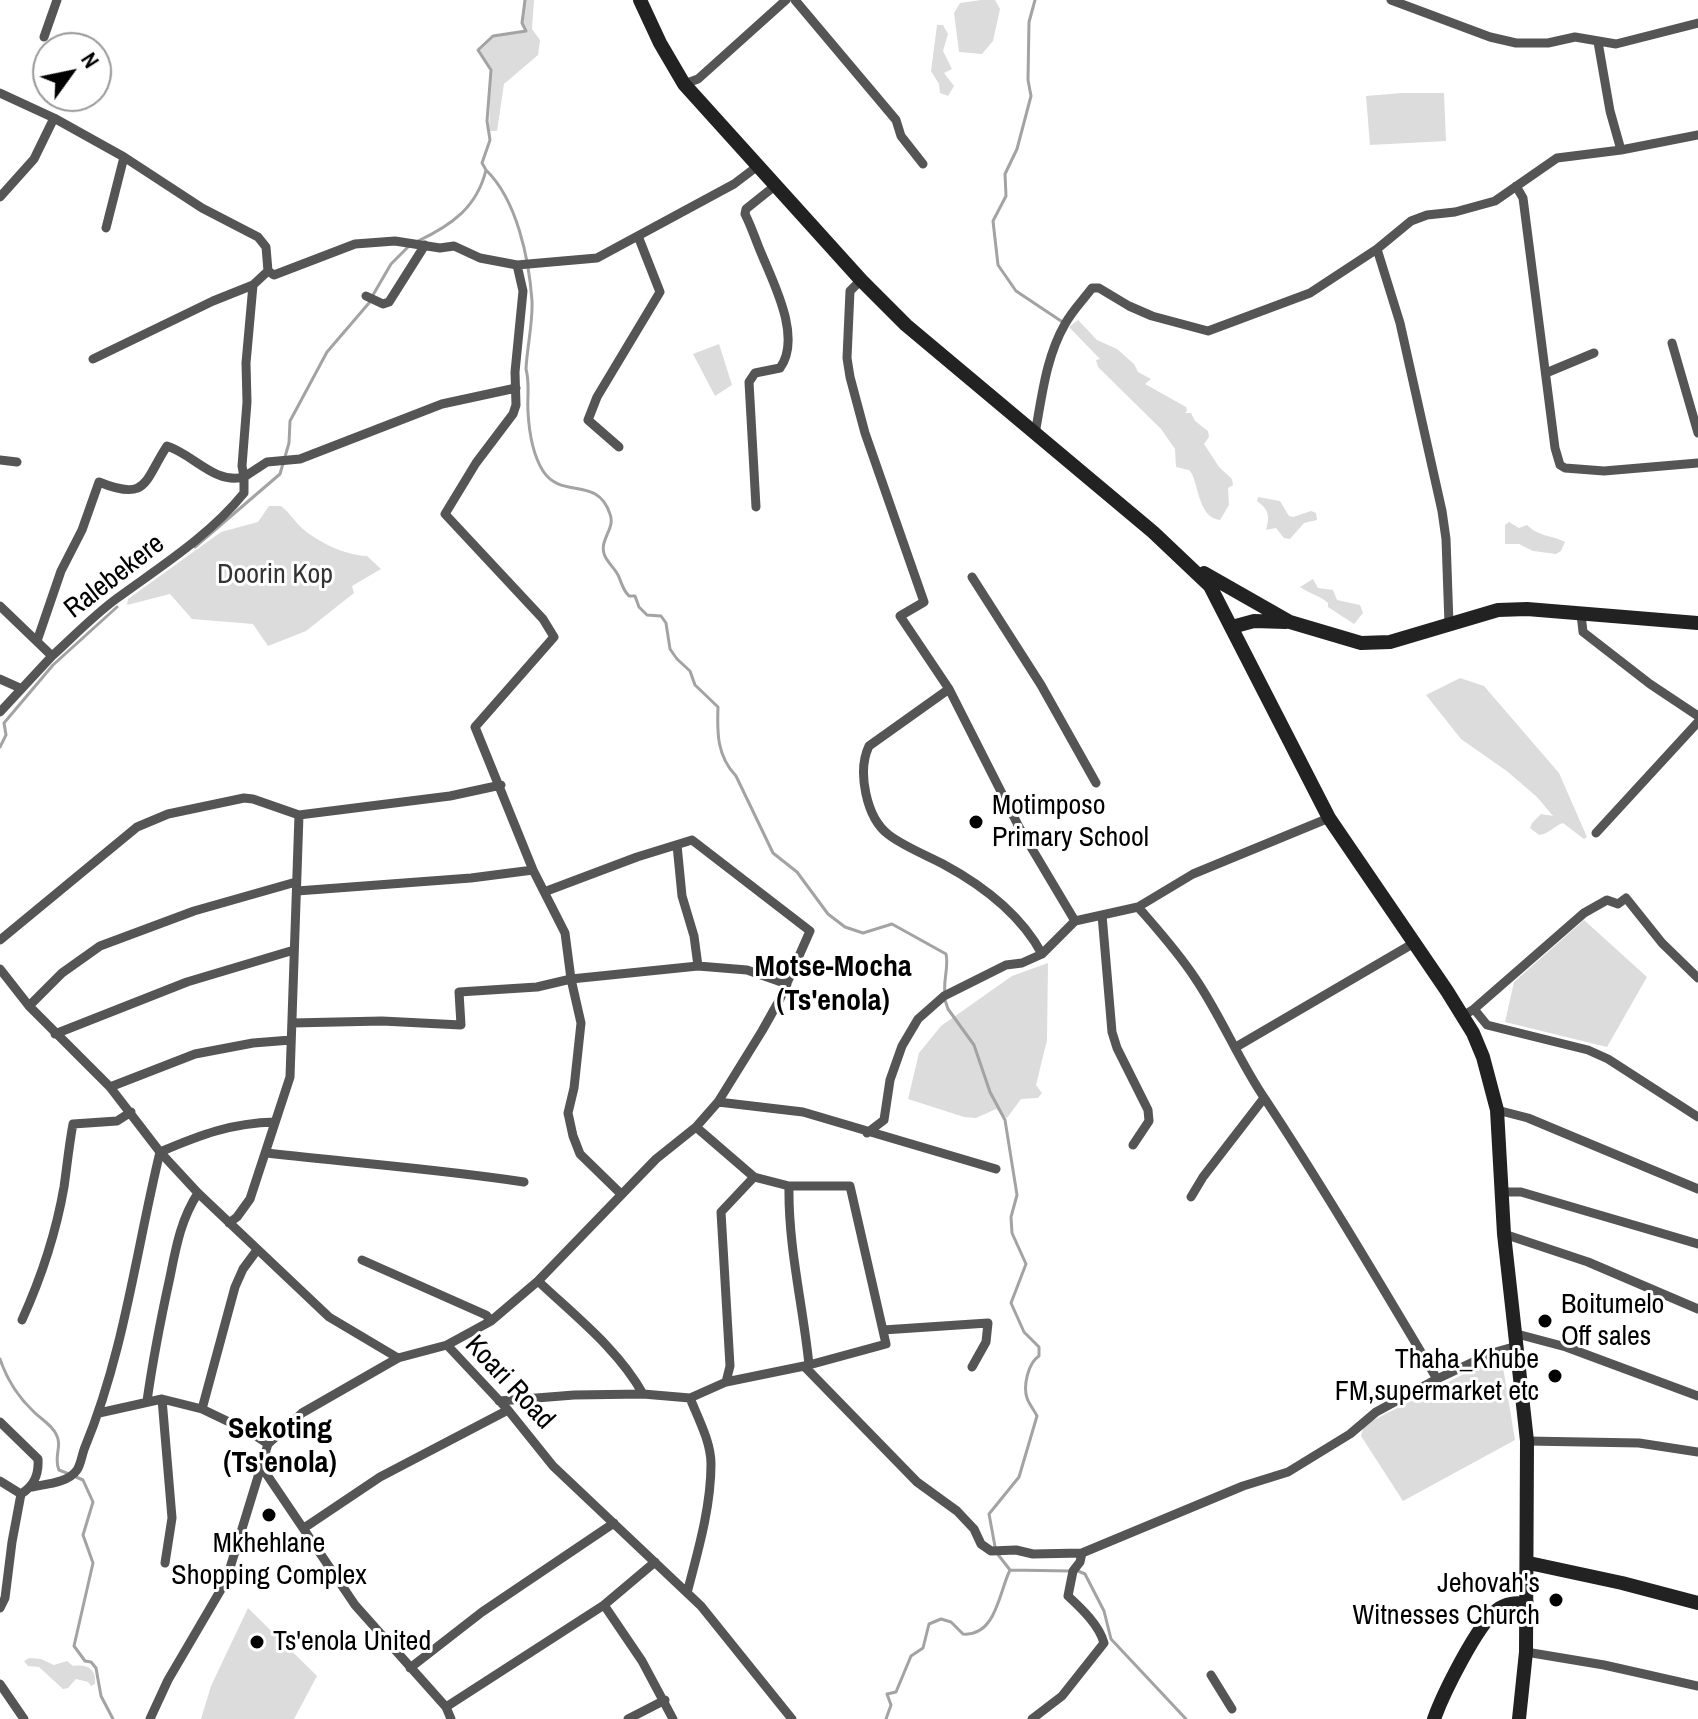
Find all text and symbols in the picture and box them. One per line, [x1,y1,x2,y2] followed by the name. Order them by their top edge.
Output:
[32,32,112,112] north arrow
[74,46,107,74] text: N
[58,528,172,626] street label: Ralebekere
[217,558,333,592] park label: Doorin Kop
[992,789,1149,855] place label: Motimposo Primary School
[967,813,985,831] marker: Motimposo Primary School
[754,950,912,1020] district label: Motse-Mocha (Ts'enola)
[1561,1288,1664,1354] place label: Boitumelo Off sales
[1536,1312,1554,1330] marker: Boitumelo Off sales
[457,1329,561,1437] street label: Koari Road
[1335,1343,1539,1409] place label: Thaha_Khube FM,supermarket etc
[1546,1367,1564,1385] marker: Thaha_Khube FM,supermarket etc
[223,1412,337,1482] district label: Sekoting (Ts'enola)
[260,1506,278,1524] marker: Mkhehlane Shopping Complex
[171,1527,367,1593] place label: Mkhehlane Shopping Complex
[1352,1567,1540,1633] place label: Jehovah's Witnesses Church
[1547,1591,1565,1609] marker: Jehovah's Witnesses Church
[273,1625,431,1659] place label: Ts'enola United
[248,1633,266,1651] marker: Ts'enola United

